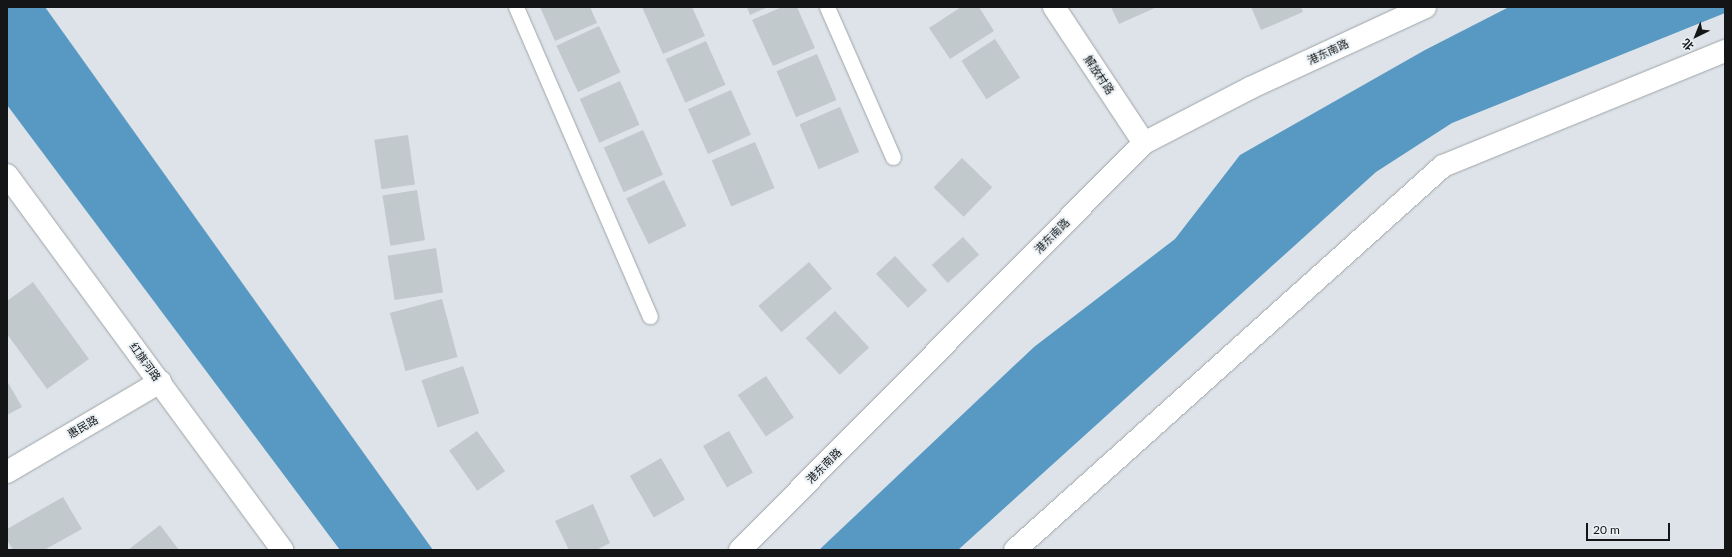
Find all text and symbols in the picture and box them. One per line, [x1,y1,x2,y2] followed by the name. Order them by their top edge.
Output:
[1676,16,1716,56] north arrow
[1305,37,1351,67] street label: 港东南路
[1679,37,1696,54] text: 北
[1081,53,1117,97] street label: 解放村路
[1032,216,1072,256] street label: 港东南路
[127,340,163,384] street label: 红旗河路
[65,413,101,441] street label: 惠民路
[804,446,844,486] street label: 港东南路
[1588,515,1672,541] scale bar
[1593,522,1620,537] text: 20 m

